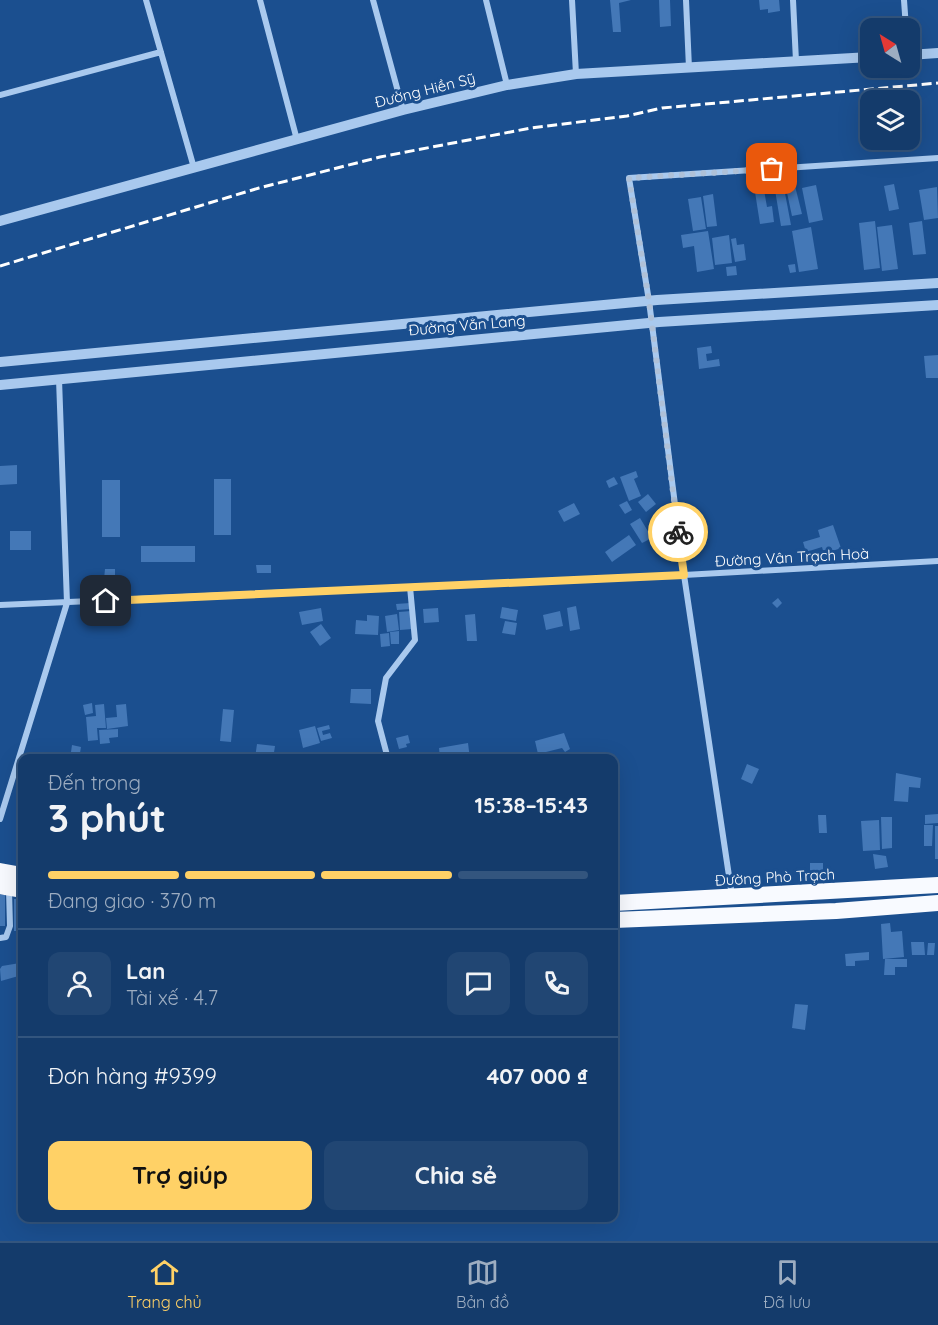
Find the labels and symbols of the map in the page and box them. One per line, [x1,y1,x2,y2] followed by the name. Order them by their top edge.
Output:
[860,18,920,78] north arrow
[373,68,477,112] street label: Đường Hiền Sỹ
[746,143,797,194] pin
[408,310,526,340] street label: Đường Văn Lang
[648,502,708,562] courier
[714,543,870,571] street label: Đường Vân Trạch Hoà
[80,575,131,626] pin
[714,864,836,890] street label: Đường Phò Trạch

